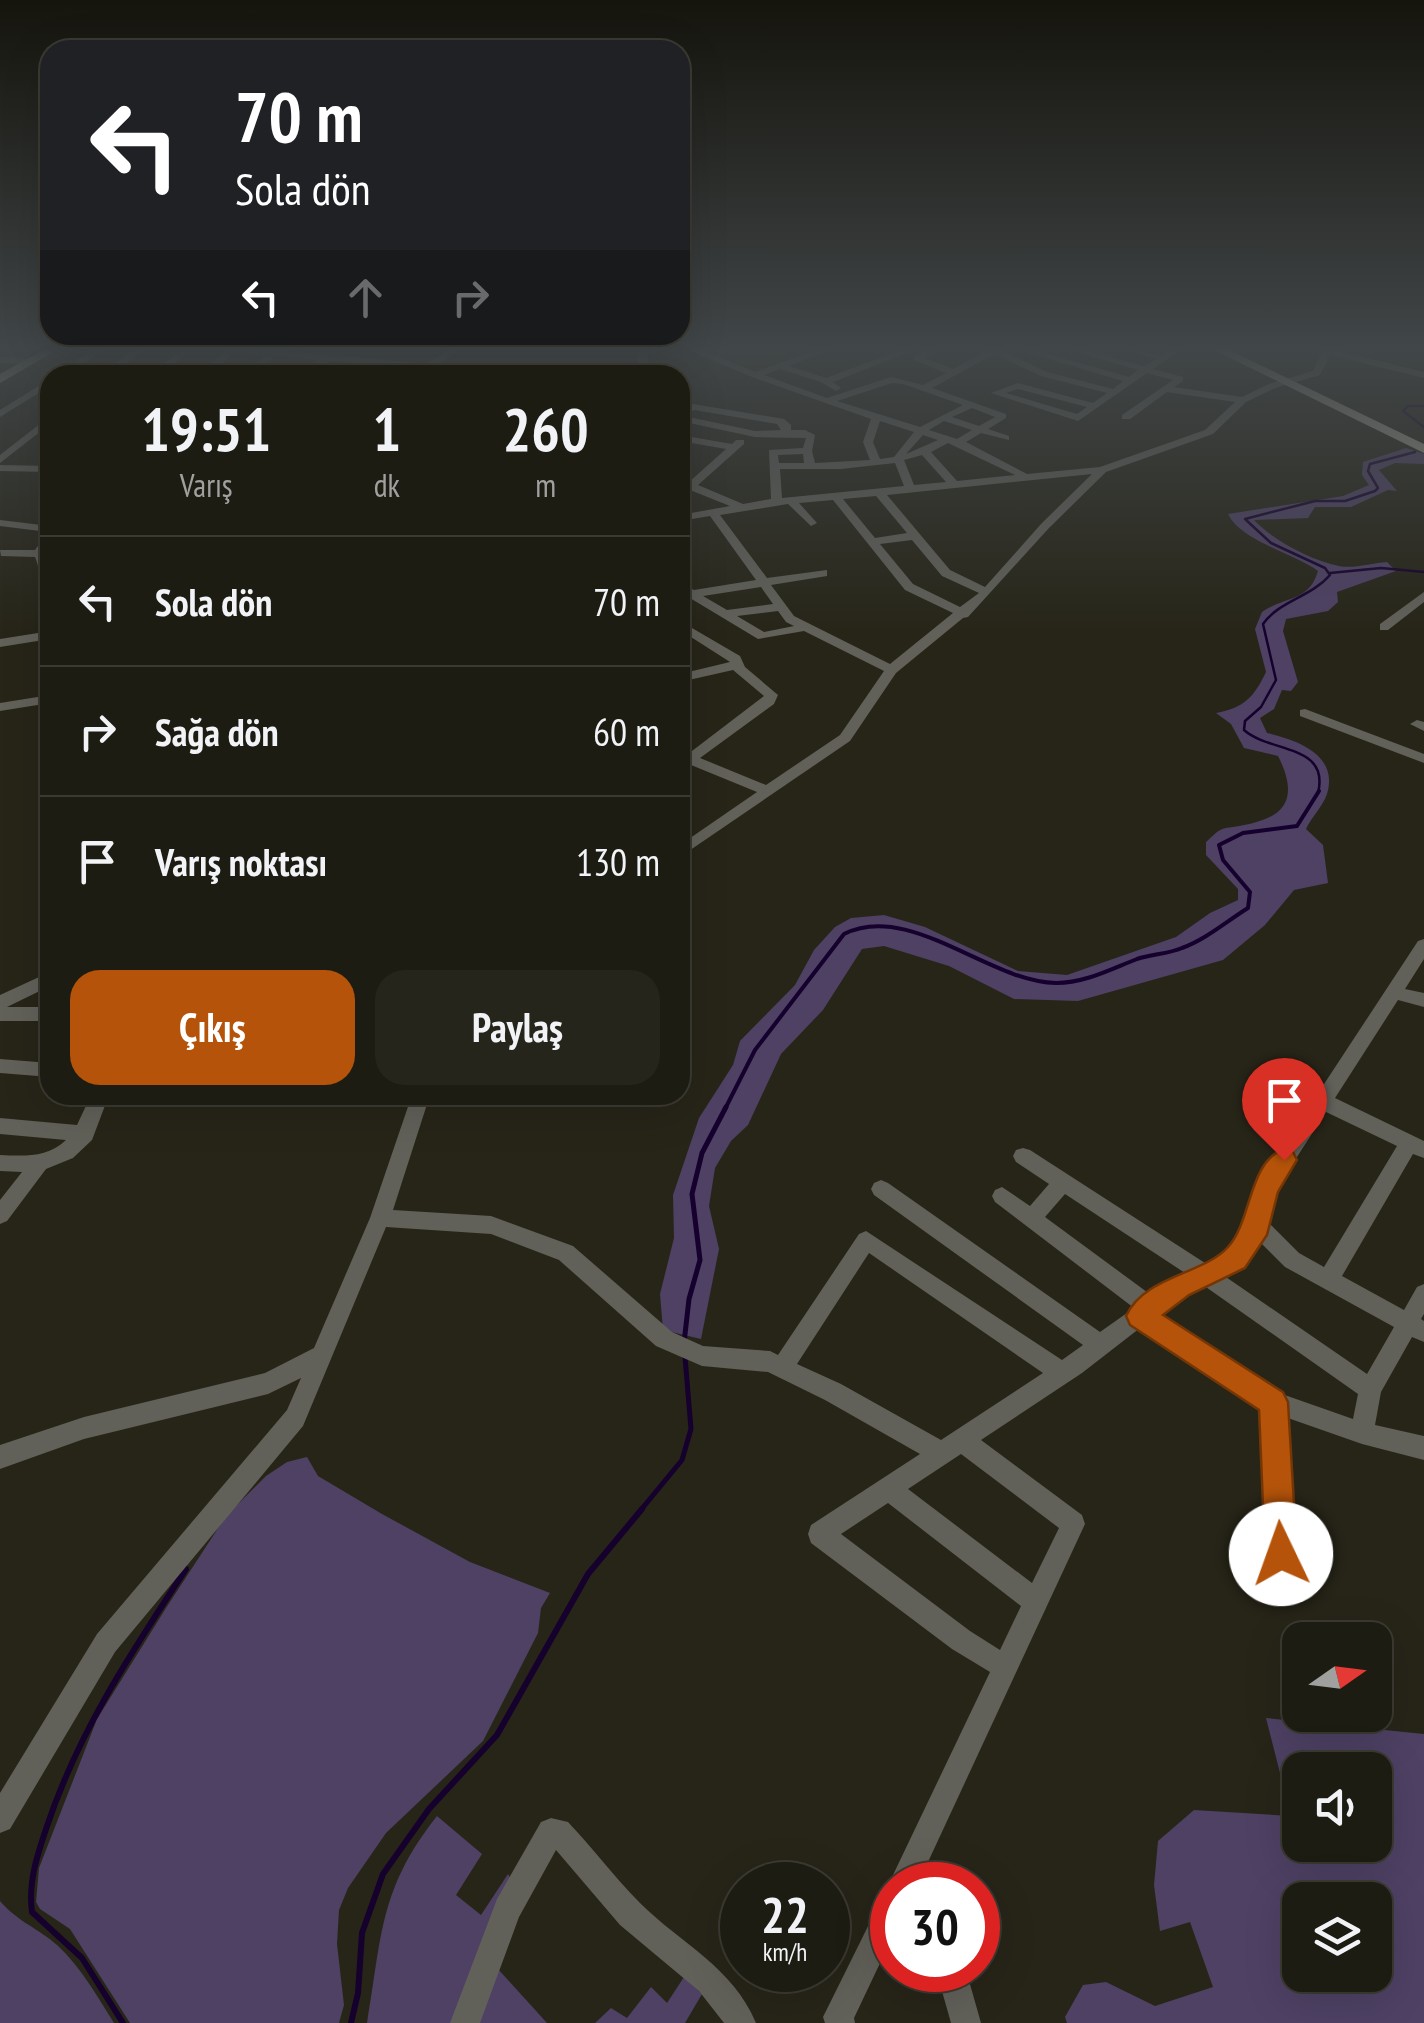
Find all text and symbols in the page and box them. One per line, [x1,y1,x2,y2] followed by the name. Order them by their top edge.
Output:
[235,71,363,161] text: 70 m
[70,80,200,210] icon: left
[235,159,370,217] text: Sola dön
[233,270,288,325] icon: left
[338,270,393,325] icon: ahead
[443,270,498,325] icon: right
[141,390,271,468] text: 19:51
[373,390,401,468] text: 1
[503,390,589,468] text: 260
[180,464,233,506] text: Varış
[374,464,400,506] text: dk
[535,464,556,506] text: m
[70,574,125,629] icon: left
[155,577,272,626] text: Sola dön
[593,577,660,626] text: 70 m
[70,704,125,759] icon: right
[155,707,279,756] text: Sağa dön
[593,707,660,756] text: 60 m
[70,834,125,889] icon: arrive
[155,837,327,886] text: Varış noktası
[576,837,660,886] text: 130 m
[70,970,355,1085] button: Çıkış
[375,970,660,1085] button: Paylaş
[1242,1058,1327,1161] pin
[1257,1073,1312,1128] icon: arrive
[1229,1502,1333,1606] position arrow
[1282,1622,1392,1732] north arrow
[1282,1622,1392,1992] map controls
[1282,1752,1392,1862] button: sound
[870,1862,1000,1992] speed limit sign: 30
[761,1882,809,1947] text: 22
[1282,1882,1392,1992] button: layers
[763,1936,807,1968] text: km/h

